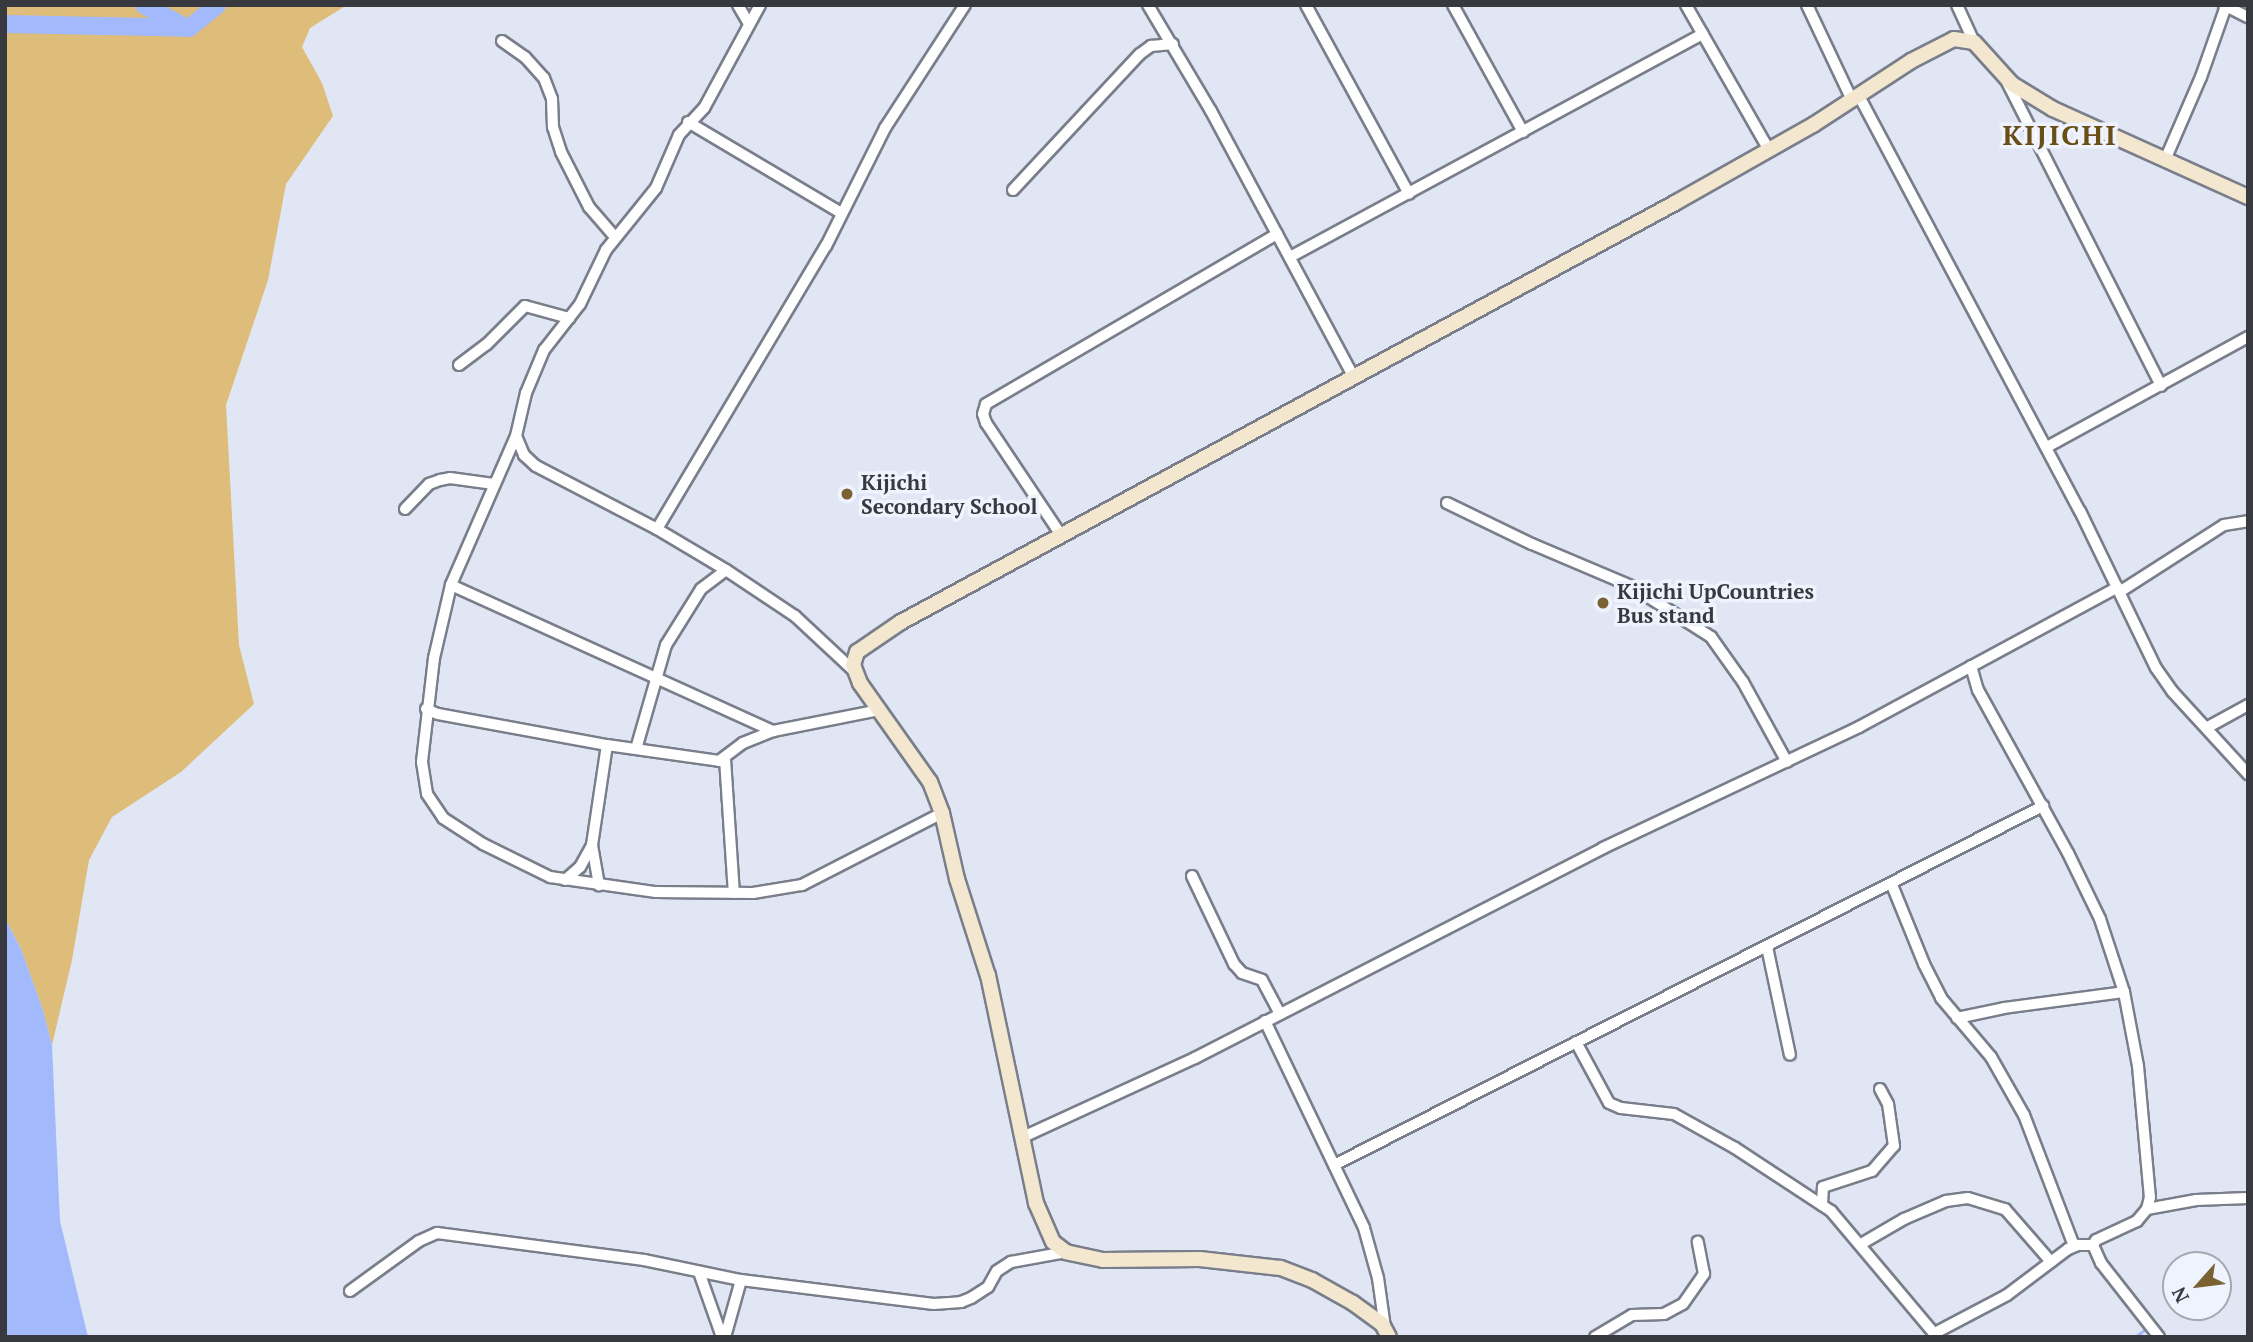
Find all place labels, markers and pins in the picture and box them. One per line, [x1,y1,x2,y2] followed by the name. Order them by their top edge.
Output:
[861,469,1037,519] place label: Kijichi Secondary School
[839,486,855,502] marker: Kijichi Secondary School
[1617,578,1814,628] place label: Kijichi UpCountries Bus stand
[1595,595,1611,611] marker: Kijichi UpCountries Bus stand

